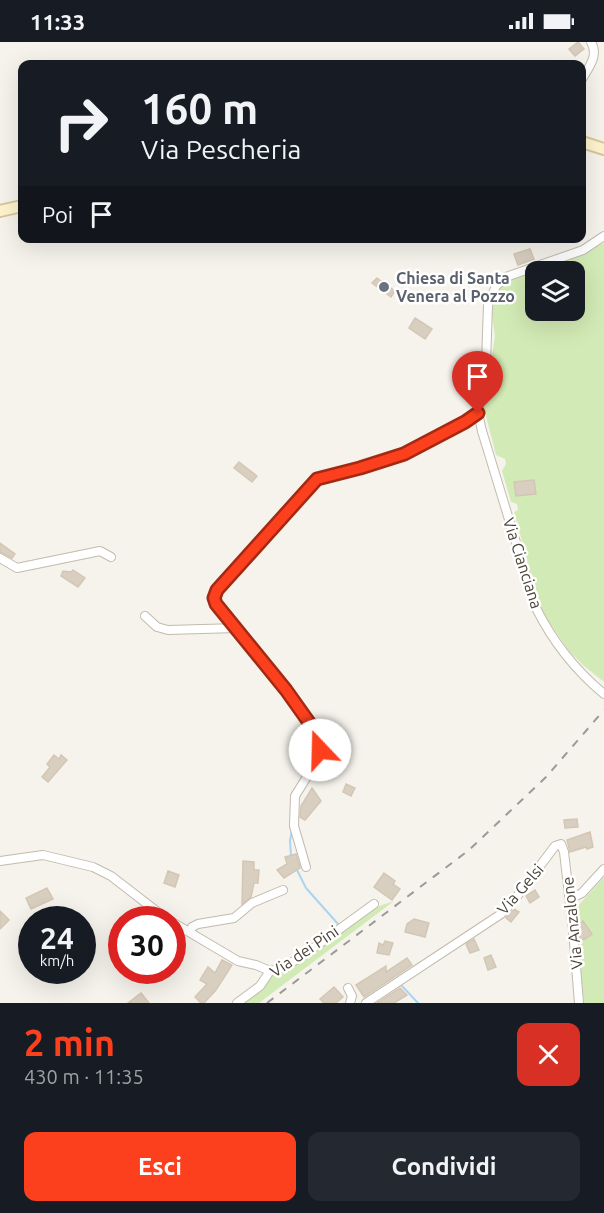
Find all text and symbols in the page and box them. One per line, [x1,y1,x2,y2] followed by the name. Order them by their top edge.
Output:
[30,9,85,34] text: 11:33
[42,84,120,162] icon: right
[141,85,258,132] text: 160 m
[141,134,301,164] text: Via Pescheria
[85,198,118,231] icon: arrive
[42,202,73,227] text: Poi
[525,261,585,321] map controls
[525,261,585,321] button: layers
[396,269,515,305] place label: Chiesa di Santa Venera al Pozzo
[377,280,391,294] marker: Chiesa di Santa Venera al Pozzo
[452,351,503,413] pin
[461,360,494,393] icon: arrive
[500,515,546,611] street label: Via Cianciana
[288,718,352,782] position arrow
[493,860,547,918] street label: Via Gelsi
[558,876,586,970] street label: Via Anzalone
[108,906,186,984] speed limit sign: 30
[40,921,74,955] text: 24
[266,922,342,980] street label: Via dei Pini
[40,952,74,969] text: km/h
[24,1022,115,1063] text: 2 min
[517,1023,580,1086] button: close
[24,1065,144,1088] text: 430 m · 11:35
[24,1132,296,1201] button: Esci
[308,1132,580,1201] button: Condividi

